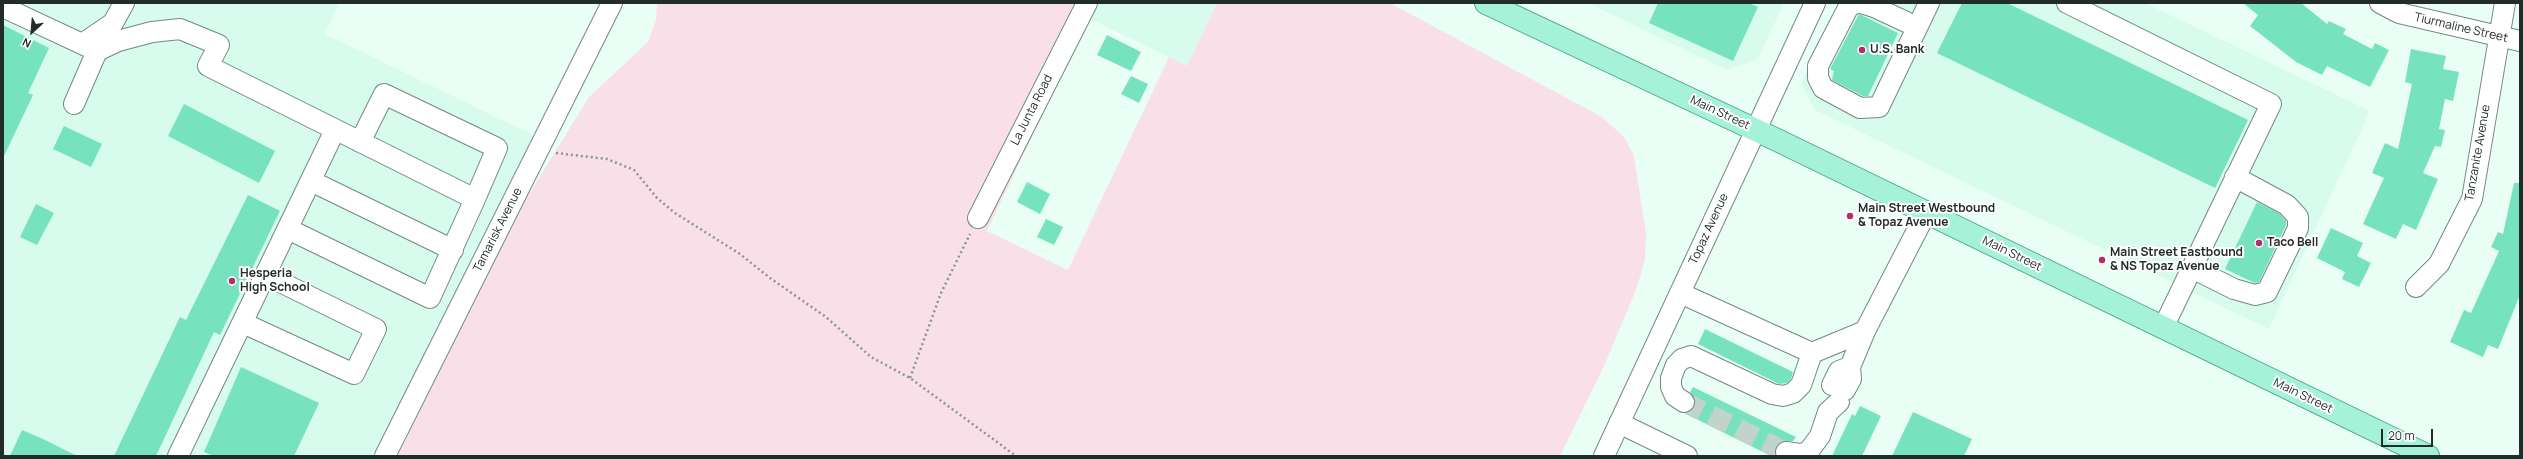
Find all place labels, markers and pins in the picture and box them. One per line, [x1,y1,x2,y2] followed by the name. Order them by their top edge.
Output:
[1870,43,1924,57] place label: U.S. Bank
[1857,45,1867,55] marker: U.S. Bank
[1858,202,1995,230] place label: Main Street Westbound & Topaz Avenue
[1845,211,1855,221] marker: Main Street Westbound & Topaz Avenue
[2267,236,2318,250] place label: Taco Bell
[2254,238,2264,248] marker: Taco Bell
[2110,246,2243,274] place label: Main Street Eastbound & NS Topaz Avenue
[2097,255,2107,265] marker: Main Street Eastbound & NS Topaz Avenue
[240,267,310,295] place label: Hesperia High School
[227,276,237,286] marker: Hesperia High School

